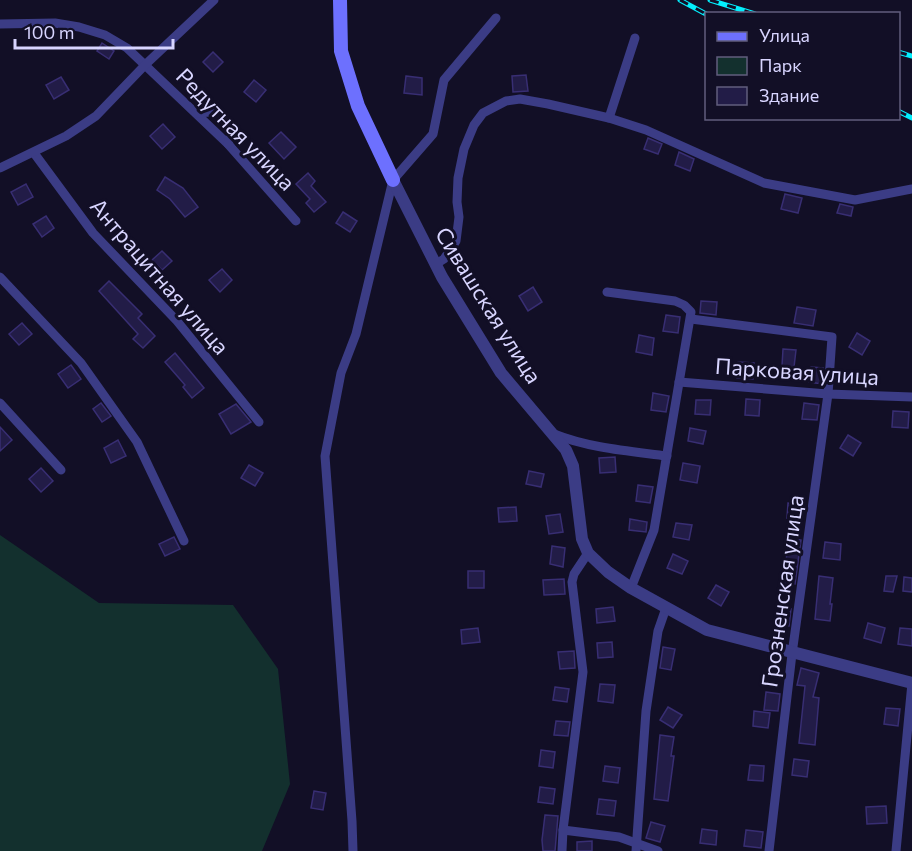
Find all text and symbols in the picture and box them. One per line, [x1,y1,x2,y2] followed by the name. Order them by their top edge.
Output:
[15,12,172,50] scale bar
[705,12,900,120] legend
[24,21,74,43] text: 100 m
[759,24,810,46] text: Улица
[759,54,802,76] text: Парк
[171,62,301,196] street label: Редутная улица
[759,84,819,106] text: Здание
[85,192,235,360] street label: Антрацитная улица
[430,222,548,388] street label: Сивашская улица
[714,352,880,390] street label: Парковая улица
[755,493,809,689] street label: Грозненская улица

